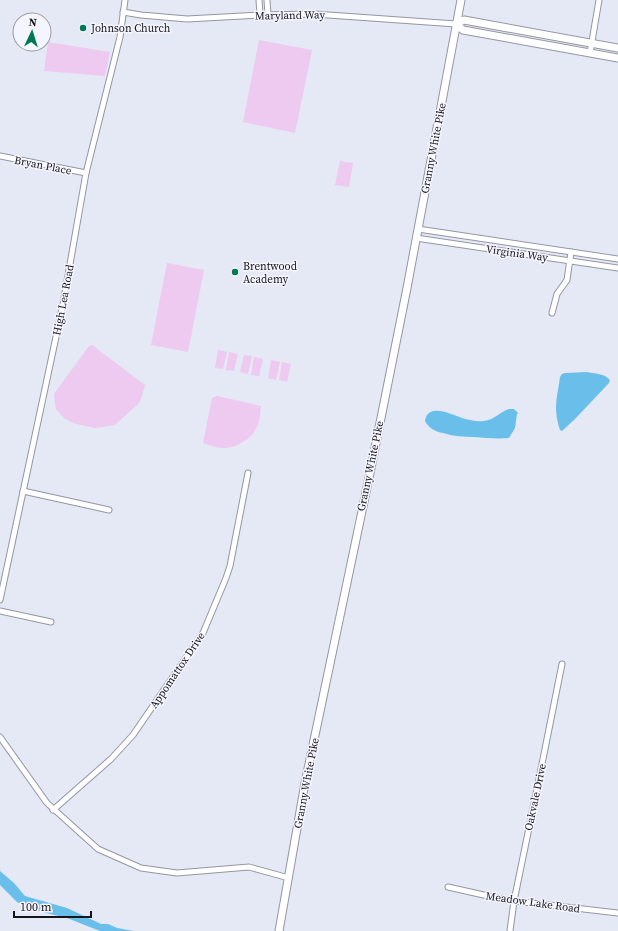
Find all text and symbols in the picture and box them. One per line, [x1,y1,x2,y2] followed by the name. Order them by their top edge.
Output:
[255,7,326,24] street label: Maryland Way
[12,12,52,52] north arrow
[28,15,37,30] text: N
[90,21,171,36] place label: Johnson Church
[78,23,88,33] marker: Johnson Church
[417,101,450,195] street label: Granny White Pike
[13,153,73,178] street label: Bryan Place
[485,242,549,265] street label: Virginia Way
[243,259,298,287] place label: Brentwood Academy
[49,263,78,337] street label: High Lea Road
[230,267,240,277] marker: Brentwood Academy
[354,419,387,513] street label: Granny White Pike
[146,629,209,711] street label: Appomattox Drive
[290,736,323,830] street label: Granny White Pike
[521,762,550,832] street label: Oakvale Drive
[485,888,582,917] street label: Meadow Lake Road
[14,893,91,919] scale bar
[20,899,52,915] text: 100 m

